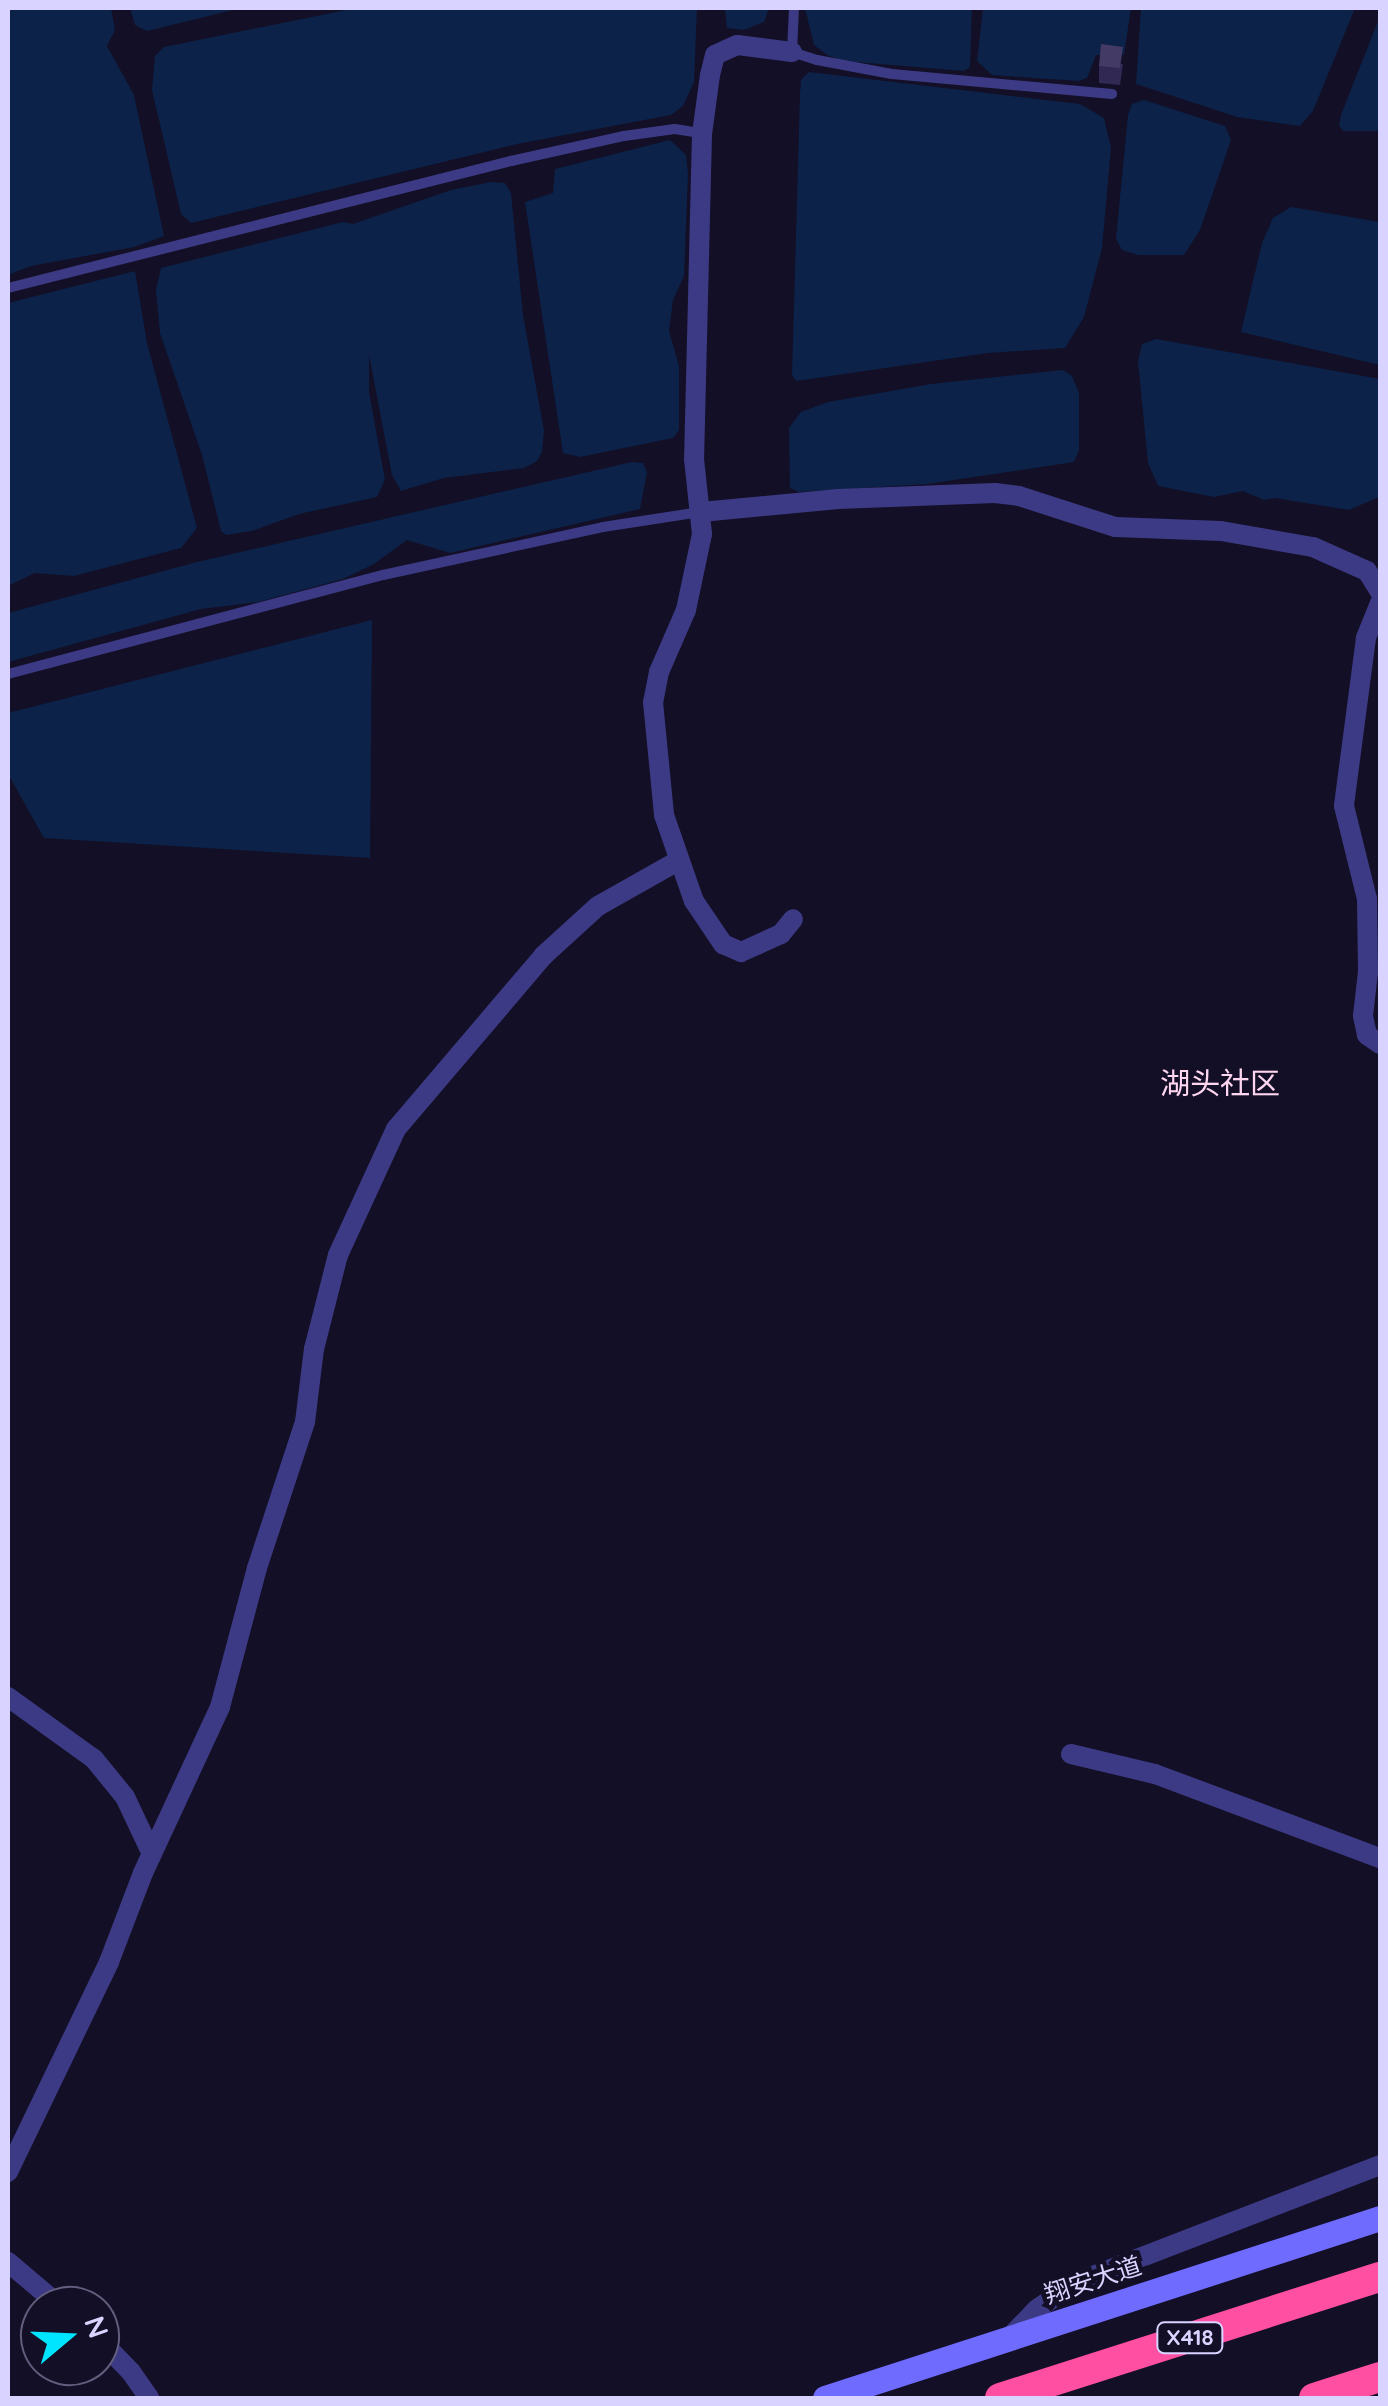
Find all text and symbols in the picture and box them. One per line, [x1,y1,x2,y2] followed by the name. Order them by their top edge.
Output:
[1160,1065,1280,1101] district label: 湖头社区
[1041,2250,1145,2310] street label: 翔安大道
[20,2286,120,2386] north arrow
[77,2311,117,2342] text: N
[1155,2321,1225,2355] road number: X418

